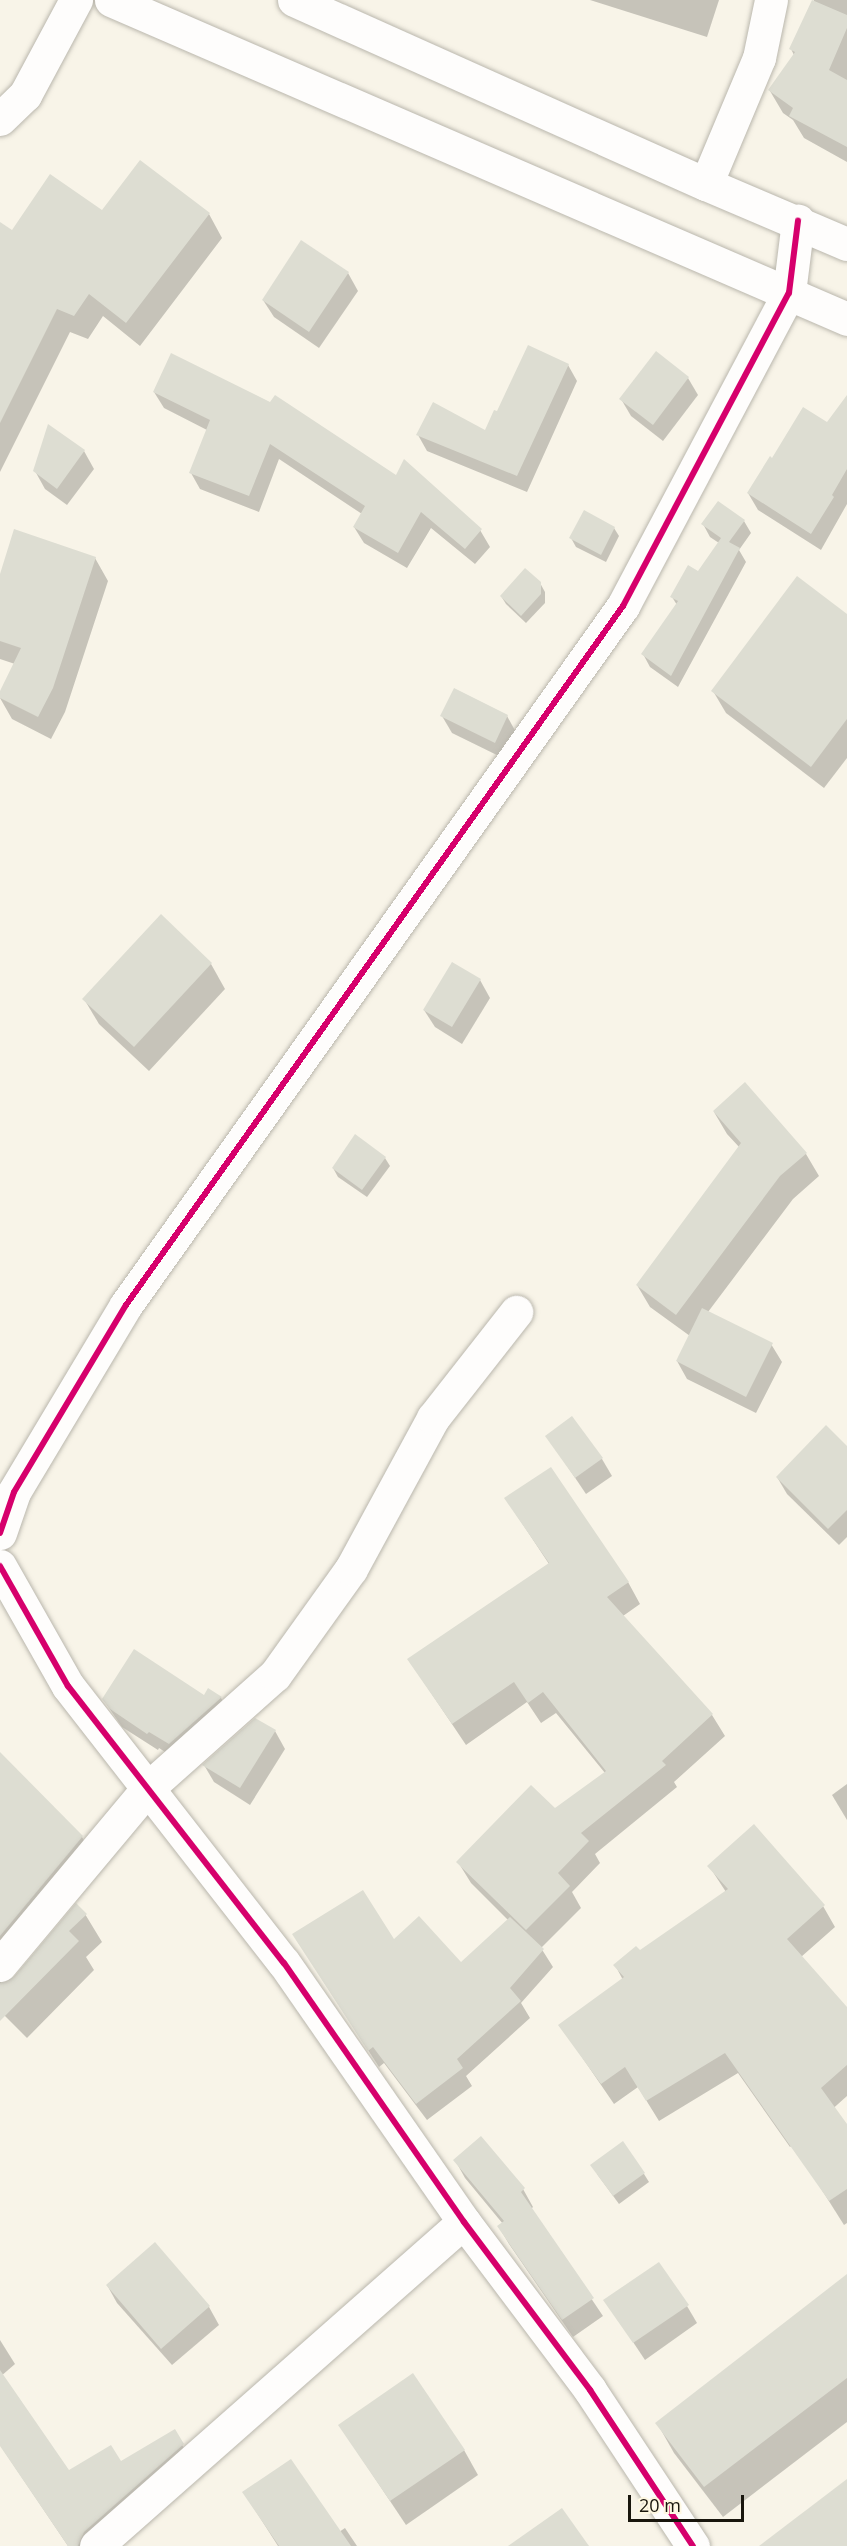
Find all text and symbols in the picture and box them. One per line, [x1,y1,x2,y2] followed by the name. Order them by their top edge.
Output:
[631,2483,746,2521] scale bar
[639,2493,681,2517] text: 20 m

